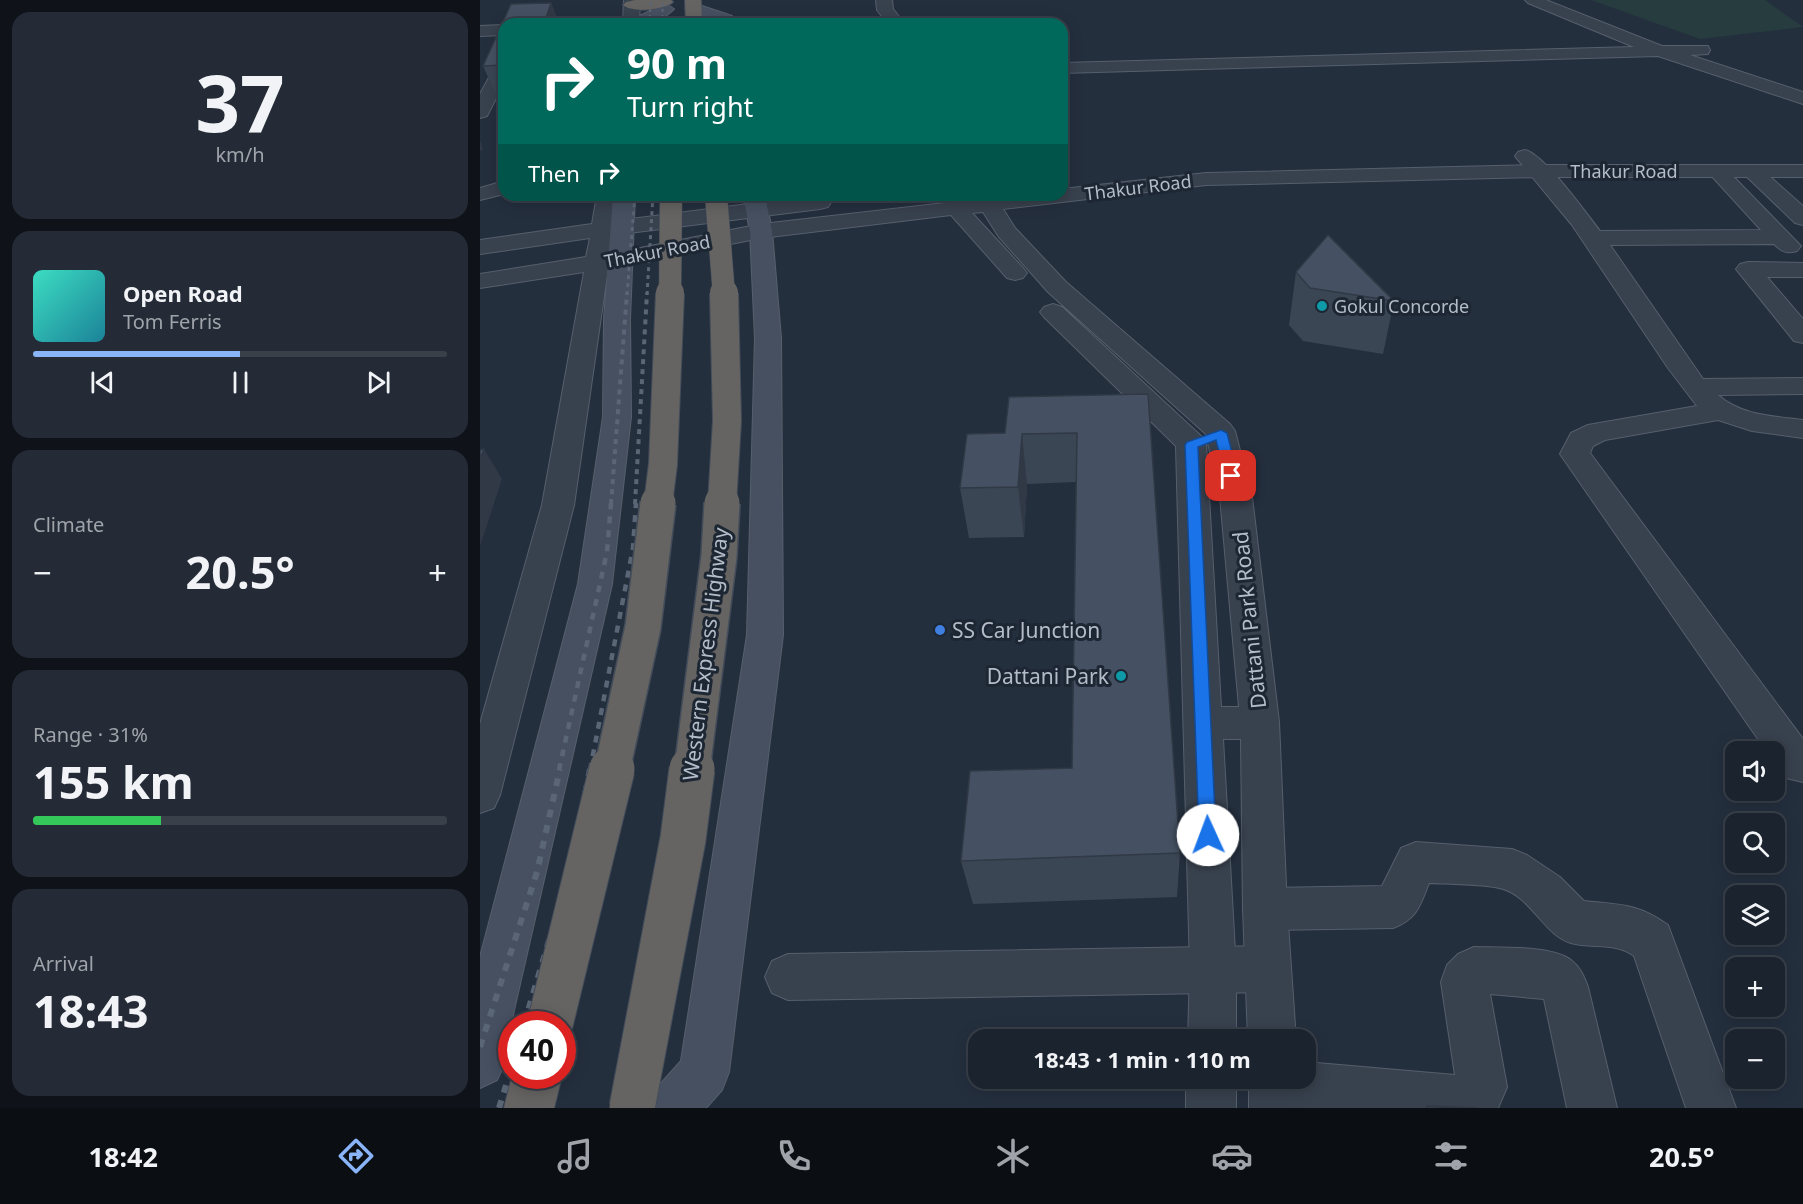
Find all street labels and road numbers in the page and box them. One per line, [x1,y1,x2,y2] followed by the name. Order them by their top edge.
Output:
[1570,159,1678,183] street label: Thakur Road
[1083,169,1193,205] street label: Thakur Road
[602,229,712,273] street label: Thakur Road
[676,526,734,782] street label: Western Express Highway
[1226,530,1272,710] street label: Dattani Park Road

